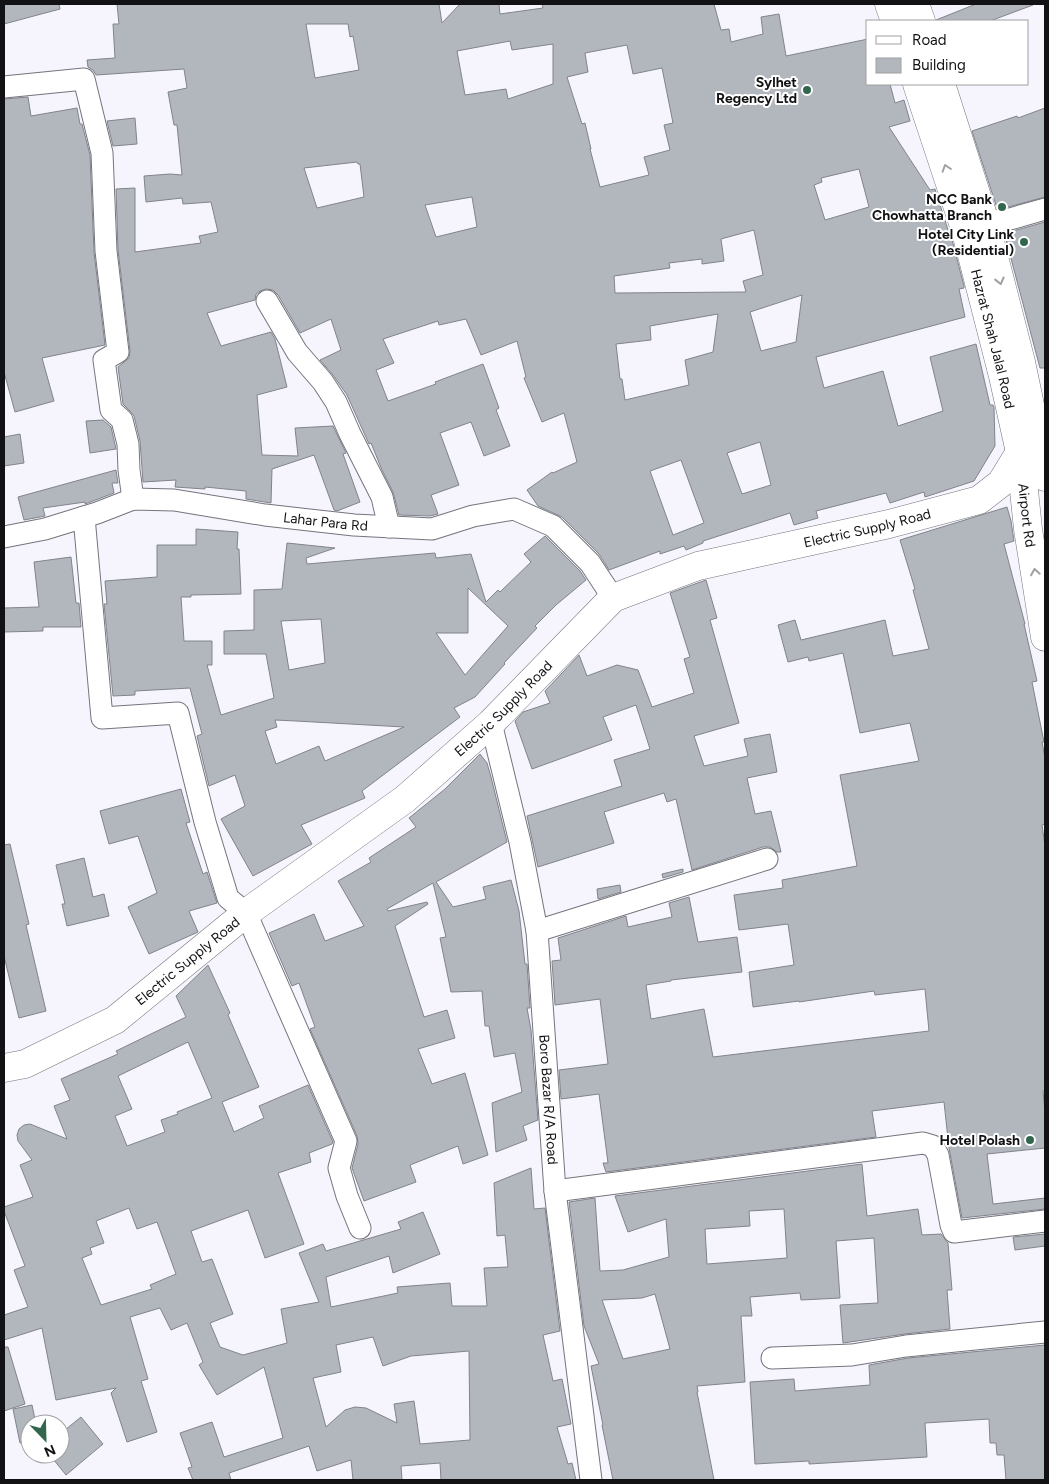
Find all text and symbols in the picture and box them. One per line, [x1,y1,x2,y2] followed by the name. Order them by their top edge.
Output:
[866,20,1029,85] legend
[912,31,947,49] text: Road
[912,56,966,74] text: Building
[716,74,797,107] place label: Sylhet Regency Ltd
[801,84,813,96] marker: Sylhet Regency Ltd
[942,164,952,172] one-way arrow
[872,191,992,224] place label: NCC Bank Chowhatta Branch
[996,201,1008,213] marker: NCC Bank Chowhatta Branch
[918,226,1014,259] place label: Hotel City Link (Residential)
[1018,236,1030,248] marker: Hotel City Link (Residential)
[967,267,1019,410] street label: Hazrat Shah Jalal Road
[995,277,1005,285] one-way arrow
[1015,482,1039,548] street label: Airport Rd
[802,505,933,551] street label: Electric Supply Road
[282,509,368,534] street label: Lahar Para Rd
[1030,568,1040,576] one-way arrow
[451,657,556,760] street label: Electric Supply Road
[132,913,243,1009] street label: Electric Supply Road
[536,1034,562,1165] street label: Boro Bazar R/A Road
[939,1132,1020,1149] place label: Hotel Polash
[1024,1134,1036,1146] marker: Hotel Polash
[20,1414,70,1464] north arrow
[42,1441,58,1460] text: N

